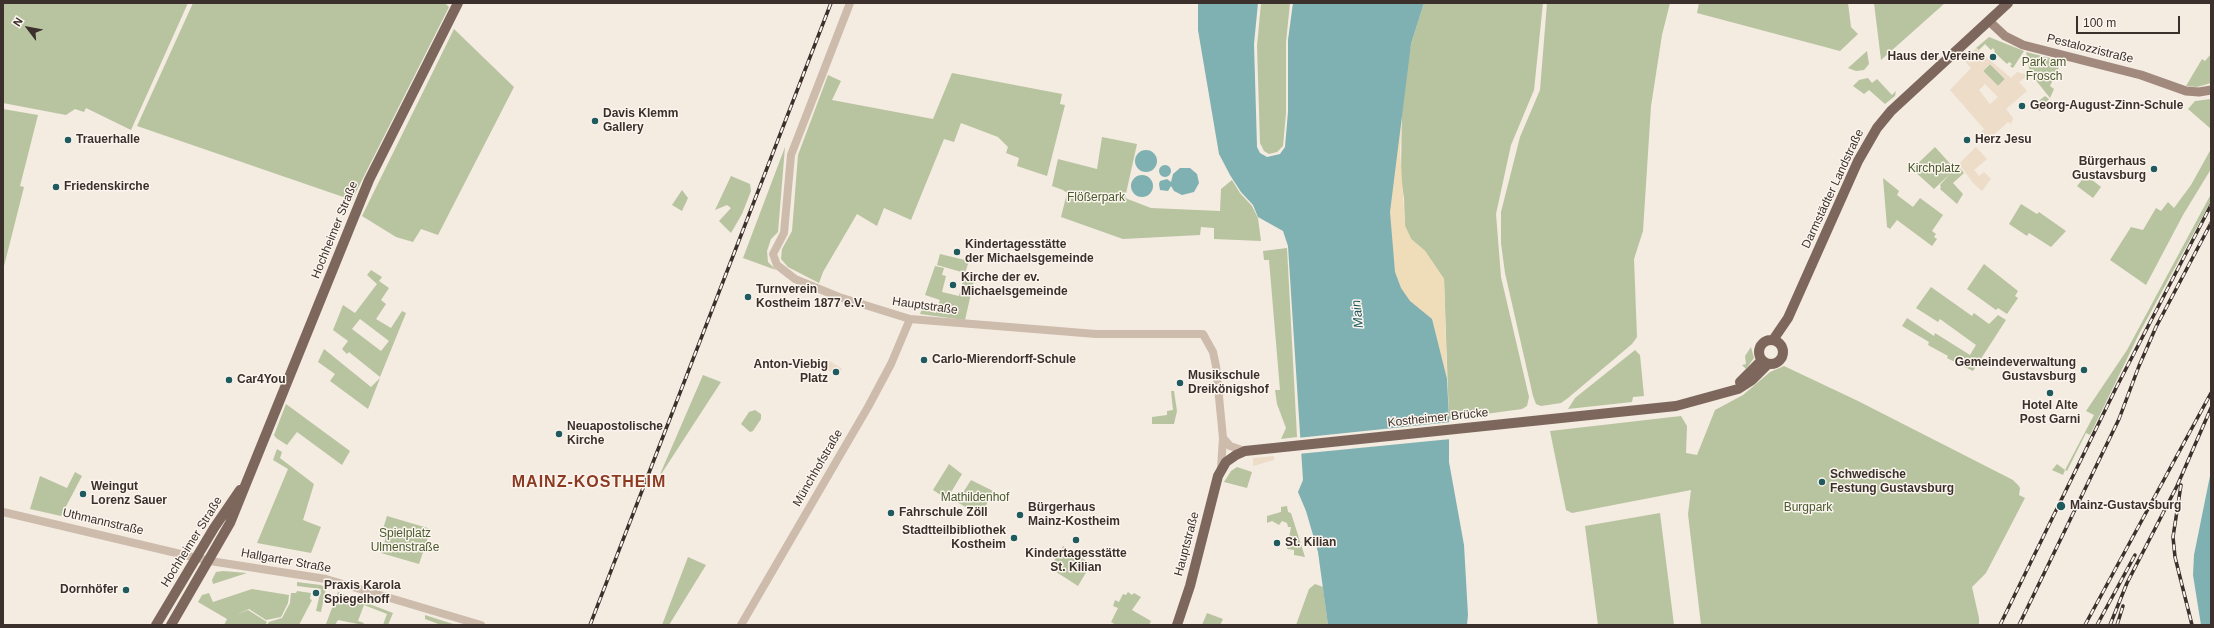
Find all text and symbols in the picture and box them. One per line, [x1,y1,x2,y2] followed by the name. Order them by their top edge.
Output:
[8,8,48,48] north arrow
[2078,8,2182,34] scale bar
[11,15,25,28] text: N
[2083,16,2116,30] text: 100 m
[2045,31,2135,67] street label: Pestalozzistraße
[1888,50,1985,64] place label: Haus der Vereine
[1988,52,1998,62] marker: Haus der Vereine
[2022,56,2066,84] park label: Park am Frosch
[2030,99,2183,113] place label: Georg-August-Zinn-Schule
[2017,101,2027,111] marker: Georg-August-Zinn-Schule
[603,107,678,135] place label: Davis Klemm Gallery
[590,116,600,126] marker: Davis Klemm Gallery
[1799,127,1867,251] street label: Darmstädter Landstraße
[76,133,140,147] place label: Trauerhalle
[1975,133,2032,147] place label: Herz Jesu
[63,135,73,145] marker: Trauerhalle
[1962,135,1972,145] marker: Herz Jesu
[2072,155,2146,183] place label: Bürgerhaus Gustavsburg
[1908,162,1960,176] park label: Kirchplatz
[2149,164,2159,174] marker: Bürgerhaus Gustavsburg
[309,179,361,281] street label: Hochheimer Straße
[64,180,149,194] place label: Friedenskirche
[51,182,61,192] marker: Friedenskirche
[1067,191,1125,205] park label: Flößerpark
[965,238,1094,266] place label: Kindertagesstätte der Michaelsgemeinde
[952,247,962,257] marker: Kindertagesstätte der Michaelsgemeinde
[961,271,1068,299] place label: Kirche der ev. Michaelsgemeinde
[948,280,958,290] marker: Kirche der ev. Michaelsgemeinde
[756,283,864,311] place label: Turnverein Kostheim 1877 e.V.
[743,292,753,302] marker: Turnverein Kostheim 1877 e.V.
[891,294,959,318] street label: Hauptstraße
[1349,299,1367,329] water label: Main
[932,353,1076,367] place label: Carlo-Mierendorff-Schule
[919,355,929,365] marker: Carlo-Mierendorff-Schule
[1955,356,2076,384] place label: Gemeindeverwaltung Gustavsburg
[754,358,828,386] place label: Anton-Viebig Platz
[2079,365,2089,375] marker: Gemeindeverwaltung Gustavsburg
[831,367,841,377] marker: Anton-Viebig Platz
[1188,369,1269,397] place label: Musikschule Dreikönigshof
[237,373,285,387] place label: Car4You
[224,375,234,385] marker: Car4You
[1175,378,1185,388] marker: Musikschule Dreikönigshof
[2045,388,2055,398] marker: Hotel Alte Post Garni
[2020,399,2080,427] place label: Hotel Alte Post Garni
[1387,406,1489,430] street label: Kostheimer Brücke
[567,420,663,448] place label: Neuapostolische Kirche
[790,427,846,509] street label: Münchhofstraße
[554,429,564,439] marker: Neuapostolische Kirche
[1830,468,1954,496] place label: Schwedische Festung Gustavsburg
[512,473,666,493] district label: MAINZ-KOSTHEIM
[1817,477,1827,487] marker: Schwedische Festung Gustavsburg
[91,480,167,508] place label: Weingut Lorenz Sauer
[78,489,88,499] marker: Weingut Lorenz Sauer
[941,491,1009,505] park label: Mathildenhof
[158,494,226,590] street label: Hochheimer Straße
[2070,499,2181,513] place label: Mainz-Gustavsburg
[2055,500,2067,512] marker: Mainz-Gustavsburg
[1028,501,1120,529] place label: Bürgerhaus Mainz-Kostheim
[1784,501,1832,515] park label: Burgpark
[61,506,145,538] street label: Uthmannstraße
[899,506,988,520] place label: Fahrschule Zöll
[886,508,896,518] marker: Fahrschule Zöll
[1015,510,1025,520] marker: Bürgerhaus Mainz-Kostheim
[1172,510,1202,578] street label: Hauptstraße
[902,524,1006,552] place label: Stadtteilbibliothek Kostheim
[371,527,439,555] park label: Spielplatz Ulmenstraße
[1009,533,1019,543] marker: Stadtteilbibliothek Kostheim
[1071,535,1081,545] marker: Kindertagesstätte St. Kilian
[1285,536,1336,550] place label: St. Kilian
[1272,538,1282,548] marker: St. Kilian
[240,546,332,576] street label: Hallgarter Straße
[1025,547,1127,575] place label: Kindertagesstätte St. Kilian
[324,579,401,607] place label: Praxis Karola Spiegelhoff
[60,583,118,597] place label: Dornhöfer
[121,585,131,595] marker: Dornhöfer
[311,588,321,598] marker: Praxis Karola Spiegelhoff

